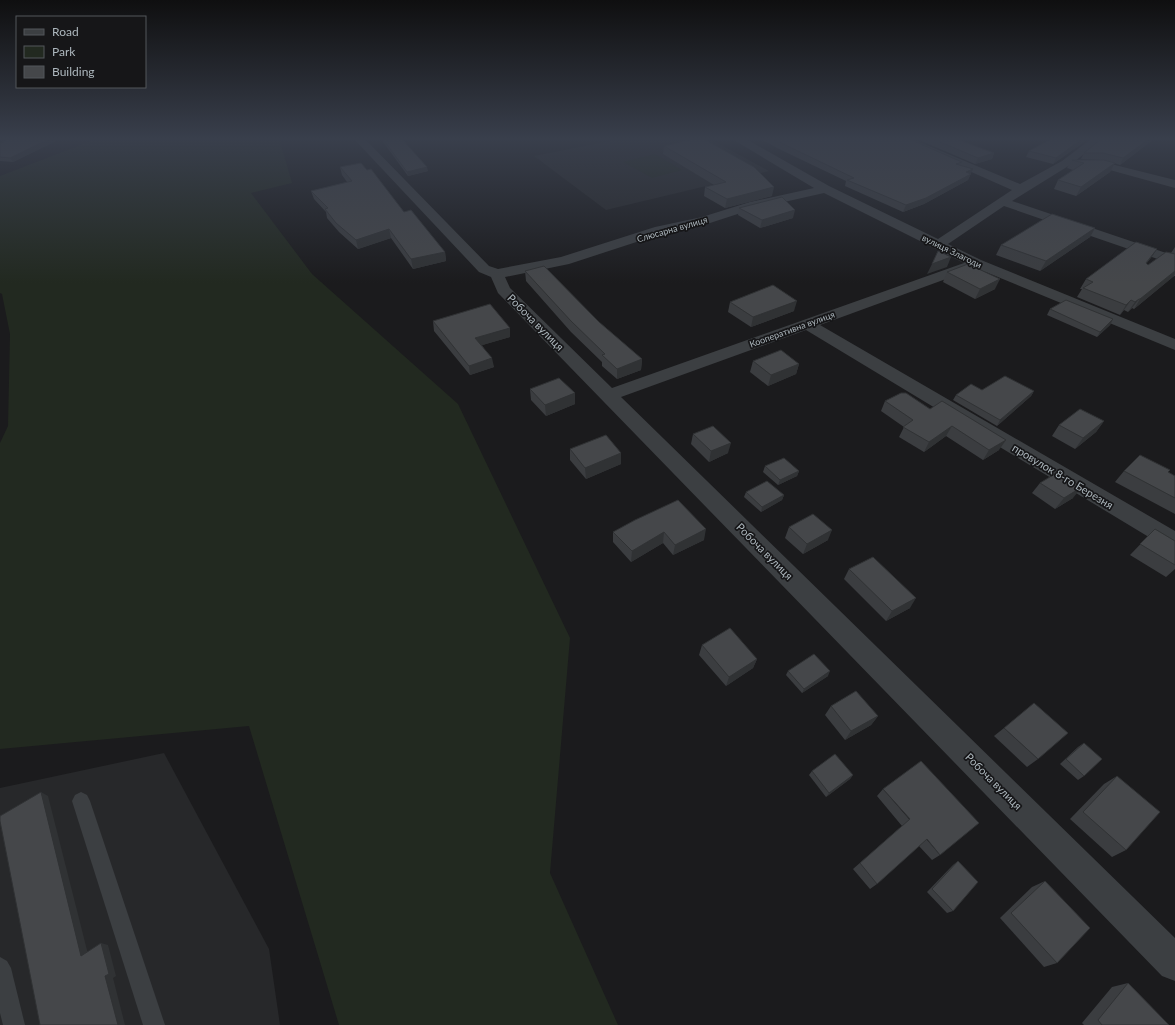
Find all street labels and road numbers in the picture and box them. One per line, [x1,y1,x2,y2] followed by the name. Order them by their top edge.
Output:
[635,214,709,244] street label: Слюсарна вулиця
[920,232,984,270] street label: вулиця Злагоди
[505,291,567,353] street label: Робоча вулиця
[748,308,836,350] street label: Кооперативна вулиця
[1010,441,1116,511] street label: провулок 8-го Березня
[734,520,796,582] street label: Робоча вулиця
[963,750,1025,812] street label: Робоча вулиця

